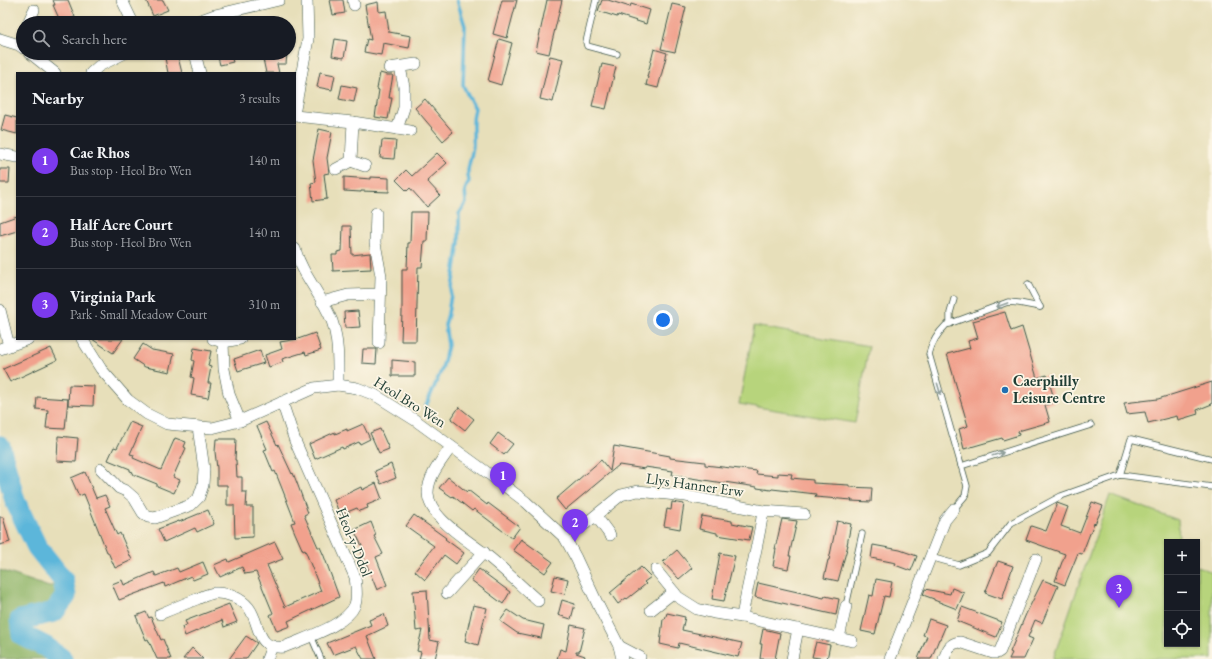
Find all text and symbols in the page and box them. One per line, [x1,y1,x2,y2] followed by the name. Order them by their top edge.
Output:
[16,16,296,60] search box
[30,27,52,49] icon: search
[62,29,127,48] text: Search here
[32,87,84,109] text: Nearby
[239,90,280,107] text: 3 results
[70,143,130,162] text: Cae Rhos
[42,152,48,169] text: 1
[249,152,280,169] text: 140 m
[70,162,192,179] text: Bus stop · Heol Bro Wen
[70,215,173,234] text: Half Acre Court
[42,224,48,241] text: 2
[249,224,280,241] text: 140 m
[70,234,192,251] text: Bus stop · Heol Bro Wen
[70,287,155,306] text: Virginia Park
[42,296,48,313] text: 3
[249,296,280,313] text: 310 m
[996,301,1008,309] one-way arrow
[70,306,207,323] text: Park · Small Meadow Court
[653,310,673,330] your location
[1013,371,1105,407] place label: Caerphilly Leisure Centre
[371,372,450,431] street label: Heol Bro Wen
[936,382,943,395] one-way arrow
[1000,385,1010,395] marker: Caerphilly Leisure Centre
[991,450,1004,457] one-way arrow
[490,462,516,495] pin: 1
[645,468,746,501] street label: Llys Hanner Erw
[332,504,377,580] street label: Heol-y-Ddol
[562,509,588,542] pin: 2
[1164,539,1200,647] map controls
[1164,539,1200,575] button: +
[1106,575,1132,608] pin: 3
[1164,575,1200,611] button: −
[1164,611,1200,647] button: locate

